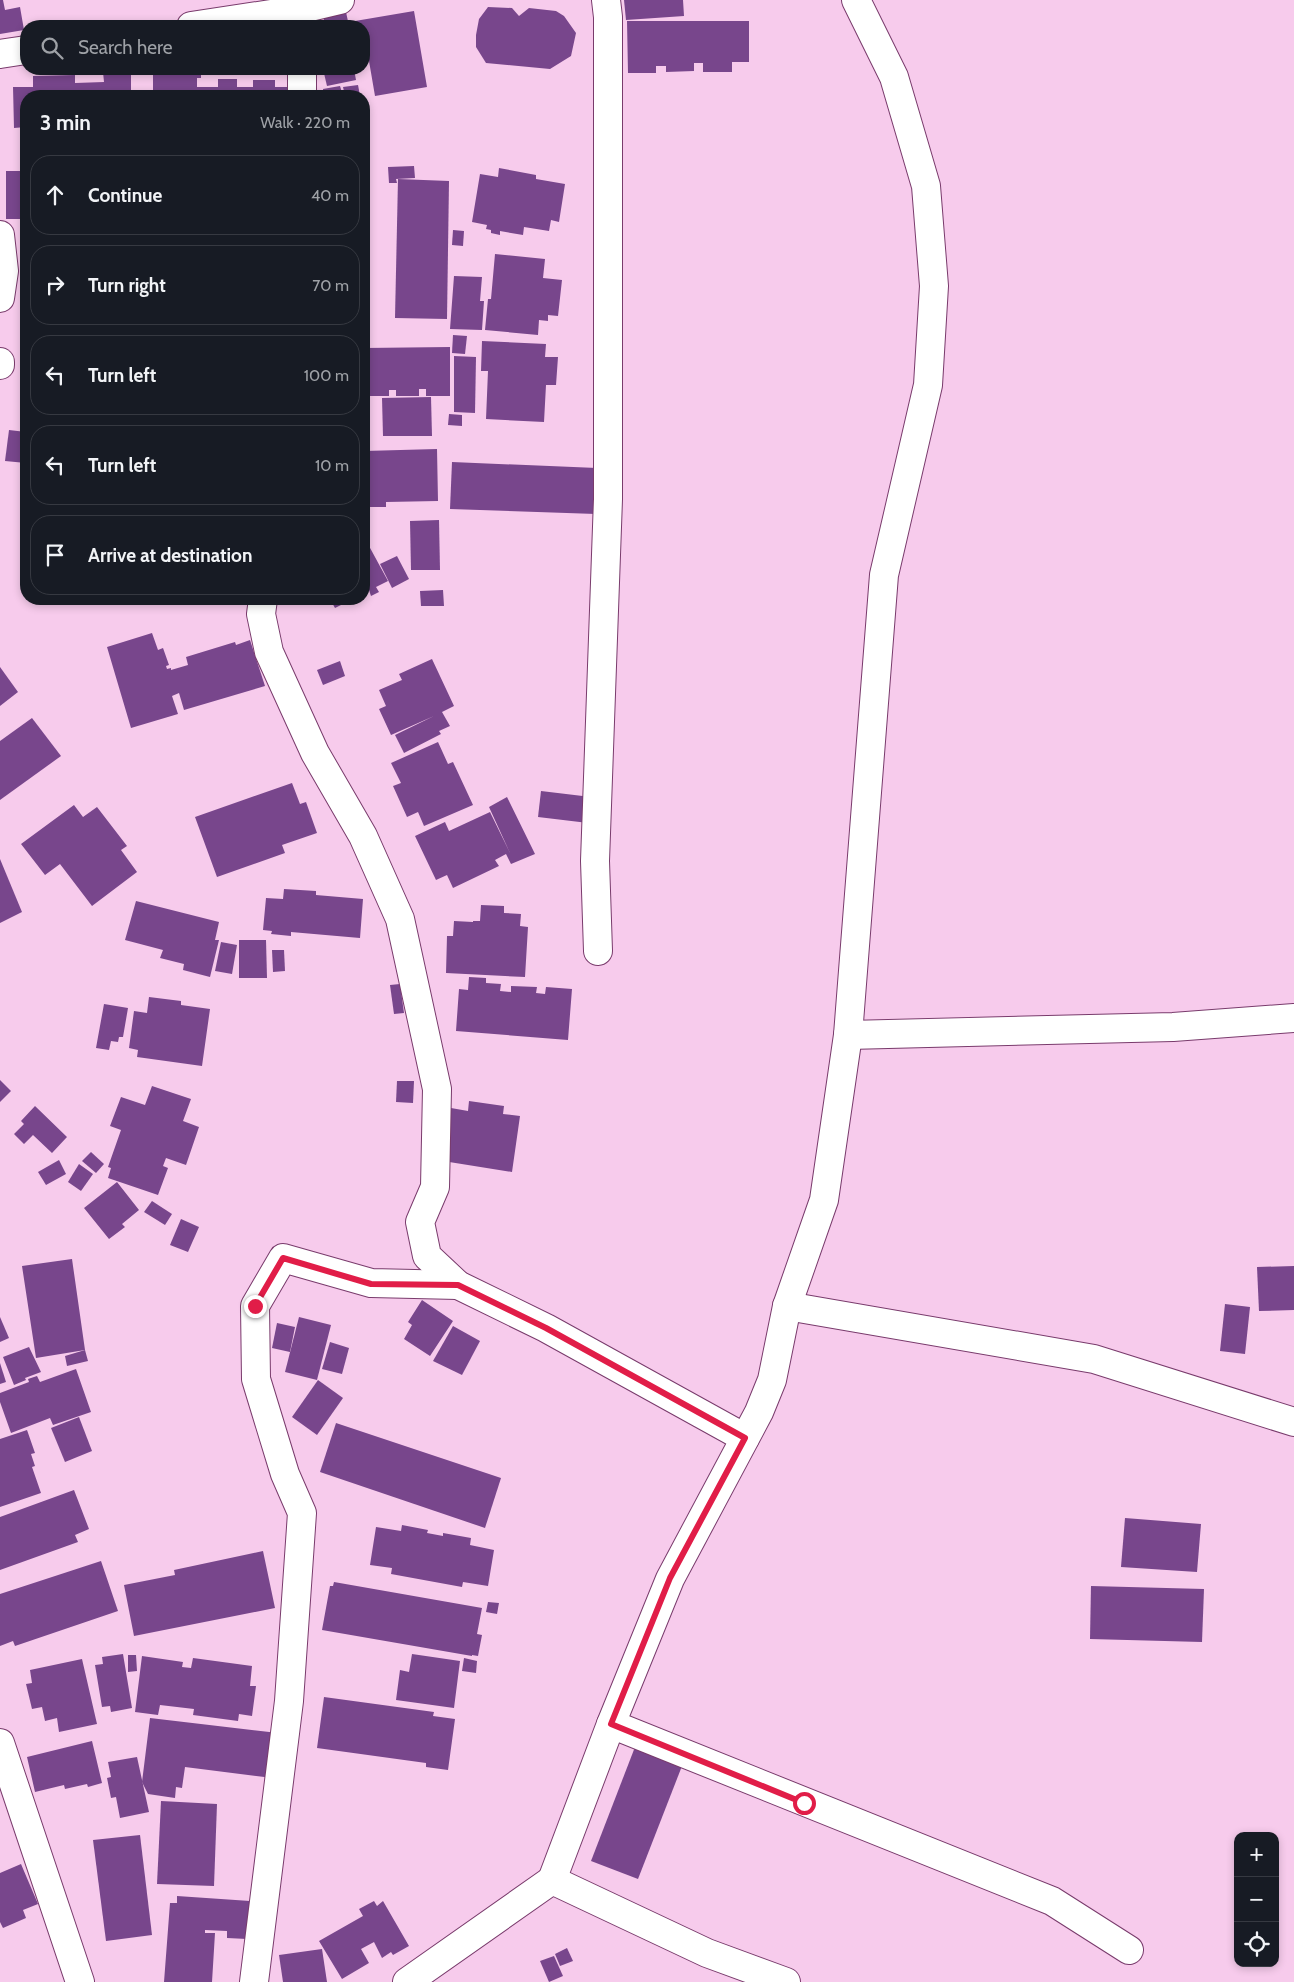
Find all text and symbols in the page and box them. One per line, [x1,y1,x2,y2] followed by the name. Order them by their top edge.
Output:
[20,20,370,75] search box
[38,34,66,62] icon: search
[78,36,172,59] text: Search here
[40,110,91,135] text: 3 min
[260,113,350,132] text: Walk · 220 m
[41,181,69,209] icon: ahead
[88,184,162,207] text: Continue
[311,186,349,205] text: 40 m
[41,271,69,299] icon: right
[88,274,166,297] text: Turn right
[312,276,349,295] text: 70 m
[41,361,69,389] icon: left
[88,364,156,387] text: Turn left
[304,366,349,385] text: 100 m
[41,451,69,479] icon: left
[88,454,156,477] text: Turn left
[315,456,349,475] text: 10 m
[41,541,69,569] icon: arrive
[88,544,252,567] text: Arrive at destination
[244,1295,267,1318] route end
[793,1792,816,1815] route start
[1234,1832,1279,1967] map controls
[1234,1832,1279,1877] button: +
[1234,1877,1279,1922] button: −
[1234,1922,1279,1967] button: locate

